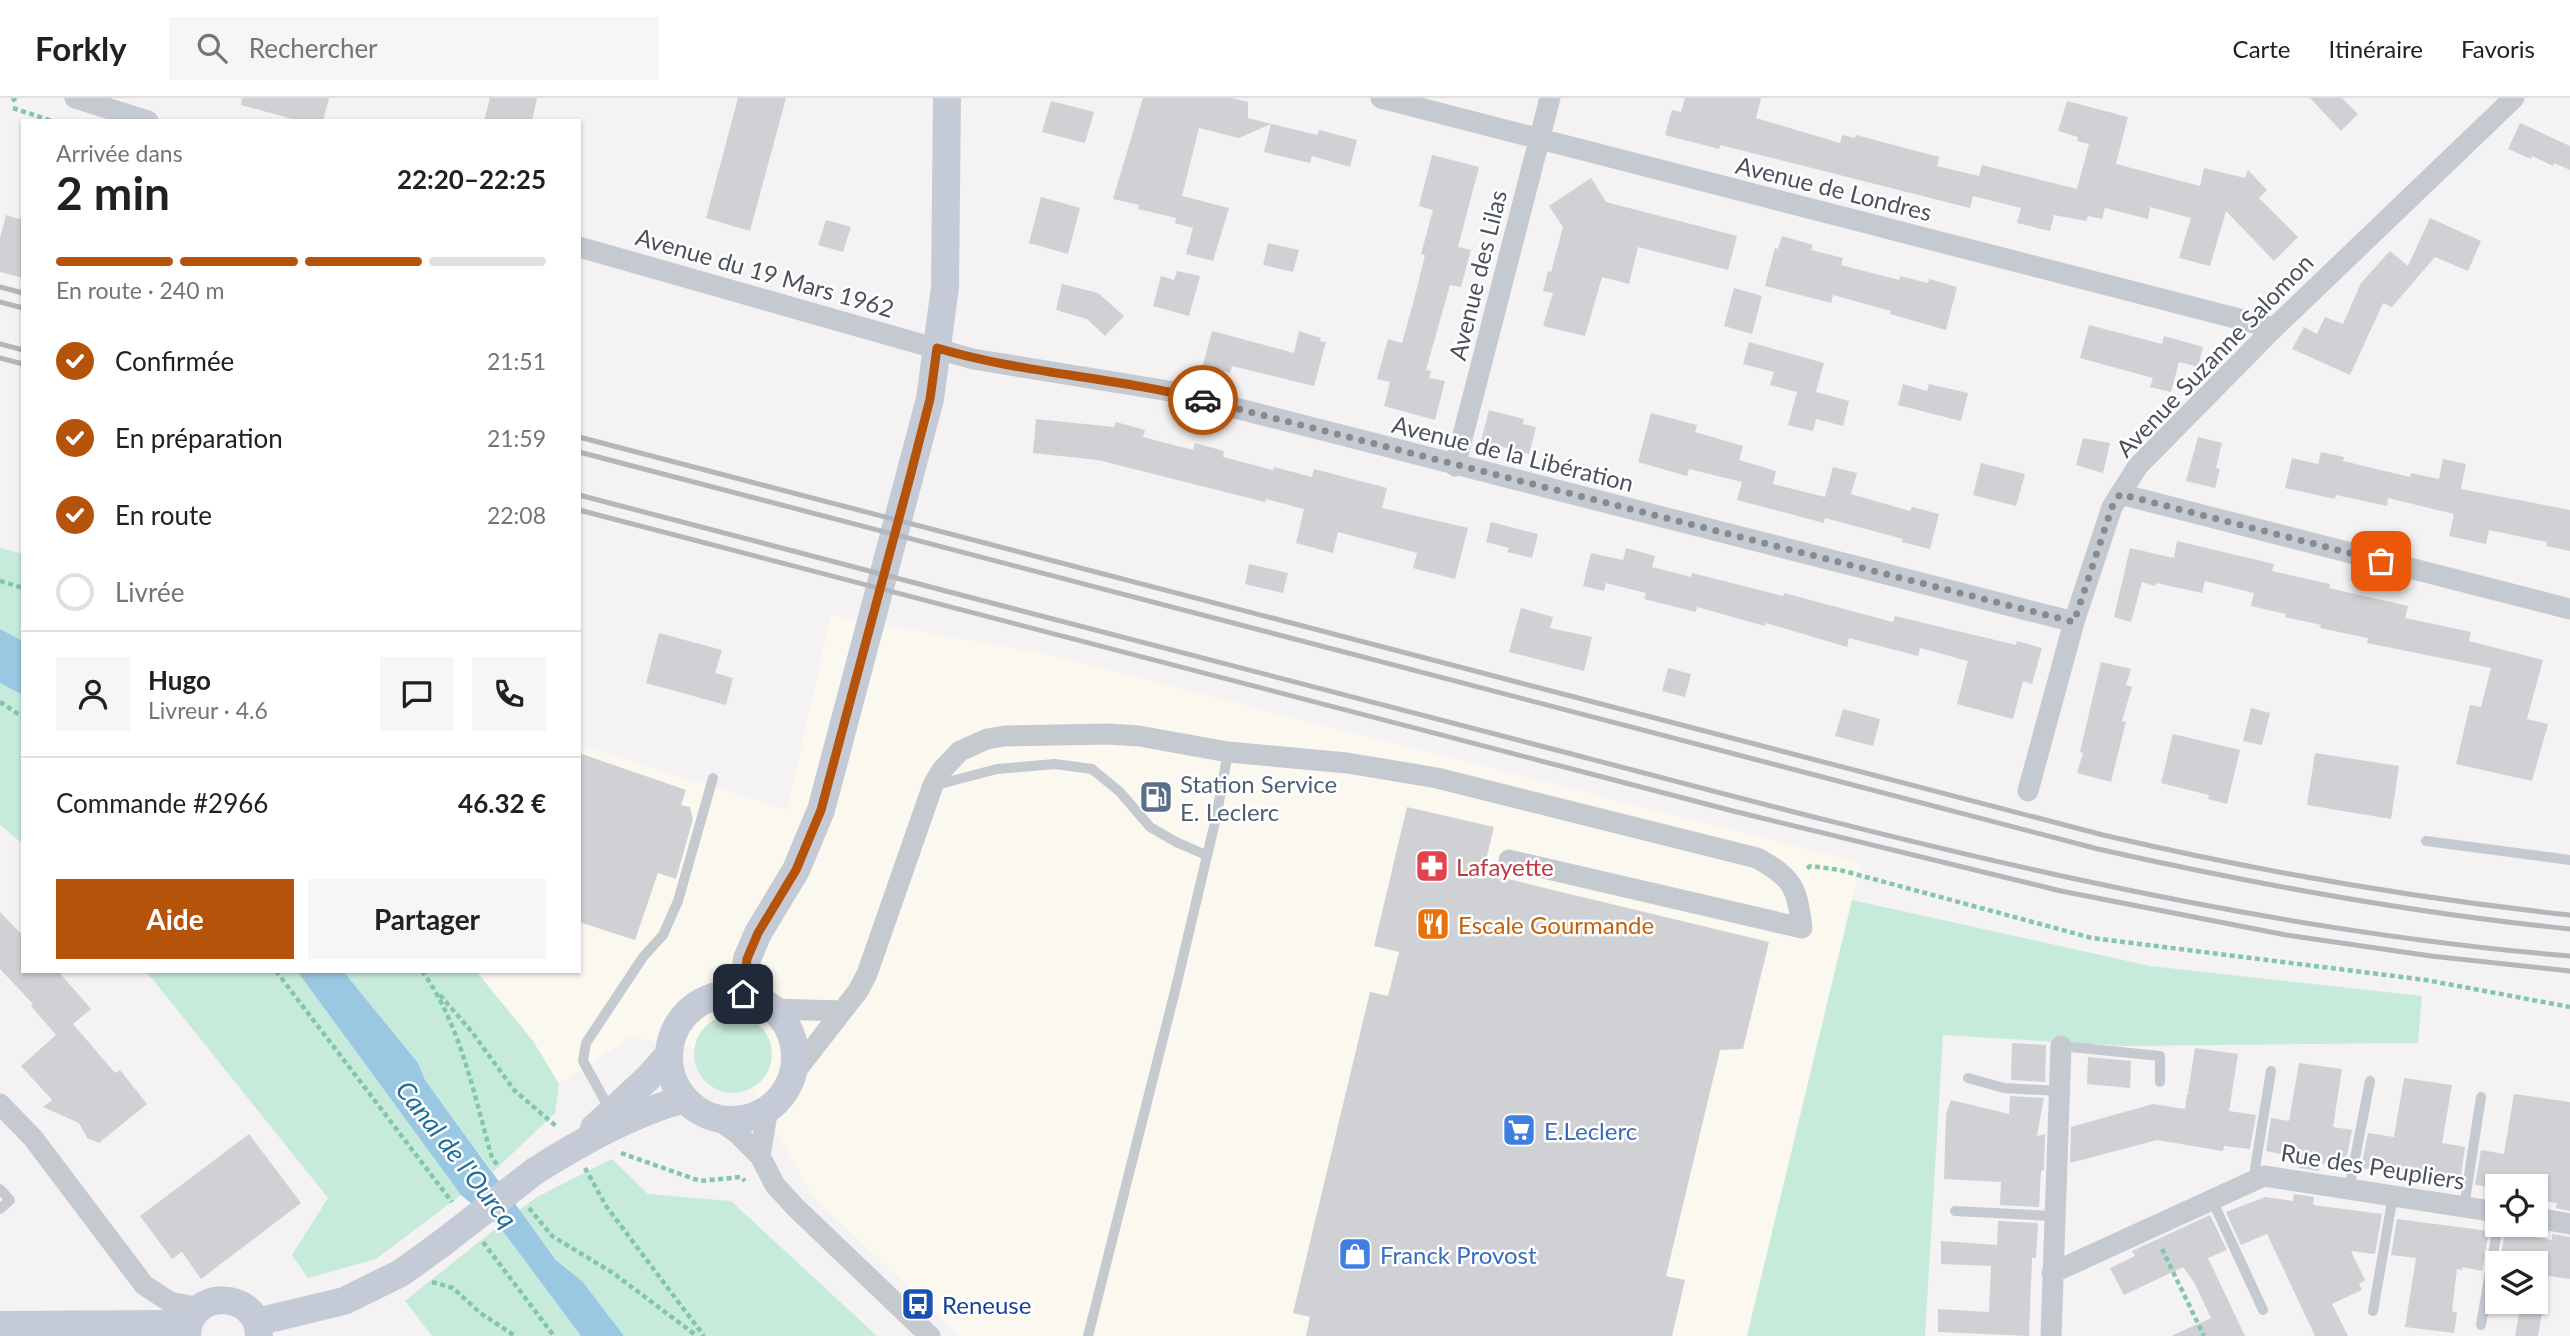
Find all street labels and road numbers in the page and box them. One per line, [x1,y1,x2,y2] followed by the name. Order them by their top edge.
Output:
[1733,150,1935,226] street label: Avenue de Londres
[1442,187,1512,363] street label: Avenue des Lilas
[633,221,897,323] street label: Avenue du 19 Mars 1962
[2109,247,2319,463] street label: Avenue Suzanne Salomon
[1389,409,1637,497] street label: Avenue de la Libération
[2279,1137,2467,1195] street label: Rue des Peupliers

